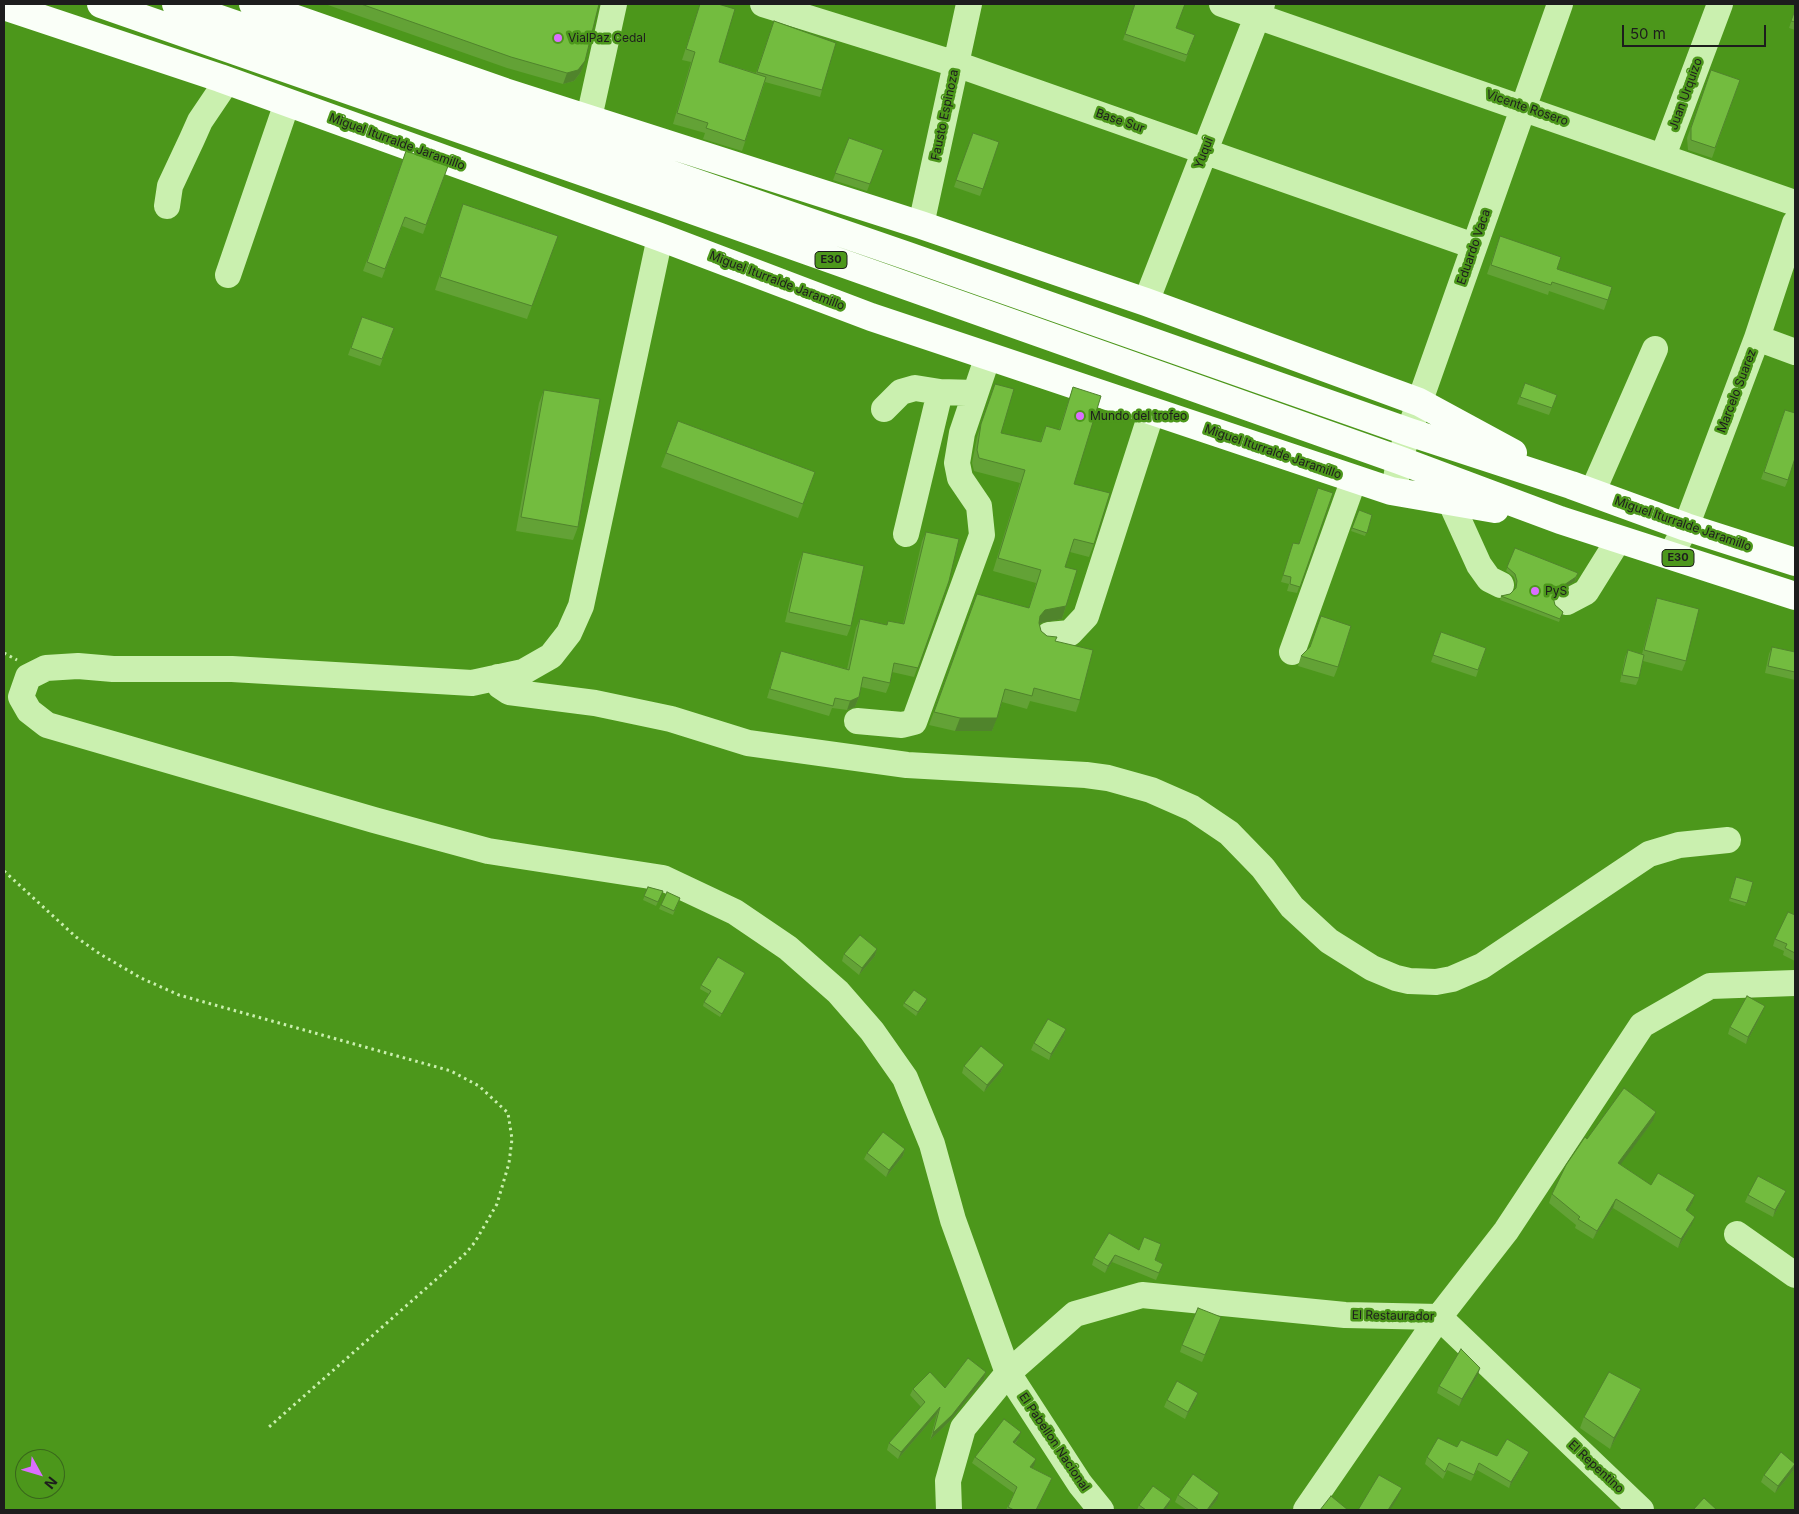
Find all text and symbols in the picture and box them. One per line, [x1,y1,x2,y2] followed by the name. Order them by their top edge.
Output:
[1624,15,1768,47] scale bar
[1630,24,1666,43] text: 50 m
[568,31,646,45] place label: VialPaz Cedal
[552,32,564,44] marker: VialPaz Cedal
[1666,56,1706,132] street label: Juan Urquizo
[928,68,962,162] street label: Fausto Espinoza
[1484,87,1570,129] street label: Vicente Rosero
[1094,106,1146,136] street label: Base Sur
[327,111,467,173] street label: Miguel Iturralde Jaramillo
[1192,135,1216,171] street label: Yuqui
[1454,207,1494,287] street label: Eduardo Vaca
[707,249,847,313] street label: Miguel Iturralde Jaramillo
[815,252,847,268] road number: E30
[1714,347,1760,435] street label: Marcelo Suarez
[1090,409,1187,423] place label: Mundo del trofeo
[1074,410,1086,422] marker: Mundo del trofeo
[1203,422,1343,482] street label: Miguel Iturralde Jaramillo
[1613,494,1753,554] street label: Miguel Iturralde Jaramillo
[1662,550,1694,566] road number: E30
[1545,584,1567,598] place label: PyS
[1529,585,1541,597] marker: PyS
[1352,1308,1434,1324] street label: El Restaurador
[1016,1390,1092,1494] street label: El Pabellon Nacional
[1565,1438,1627,1496] street label: El Repentino
[15,1449,65,1499] north arrow
[41,1474,61,1493] text: N

